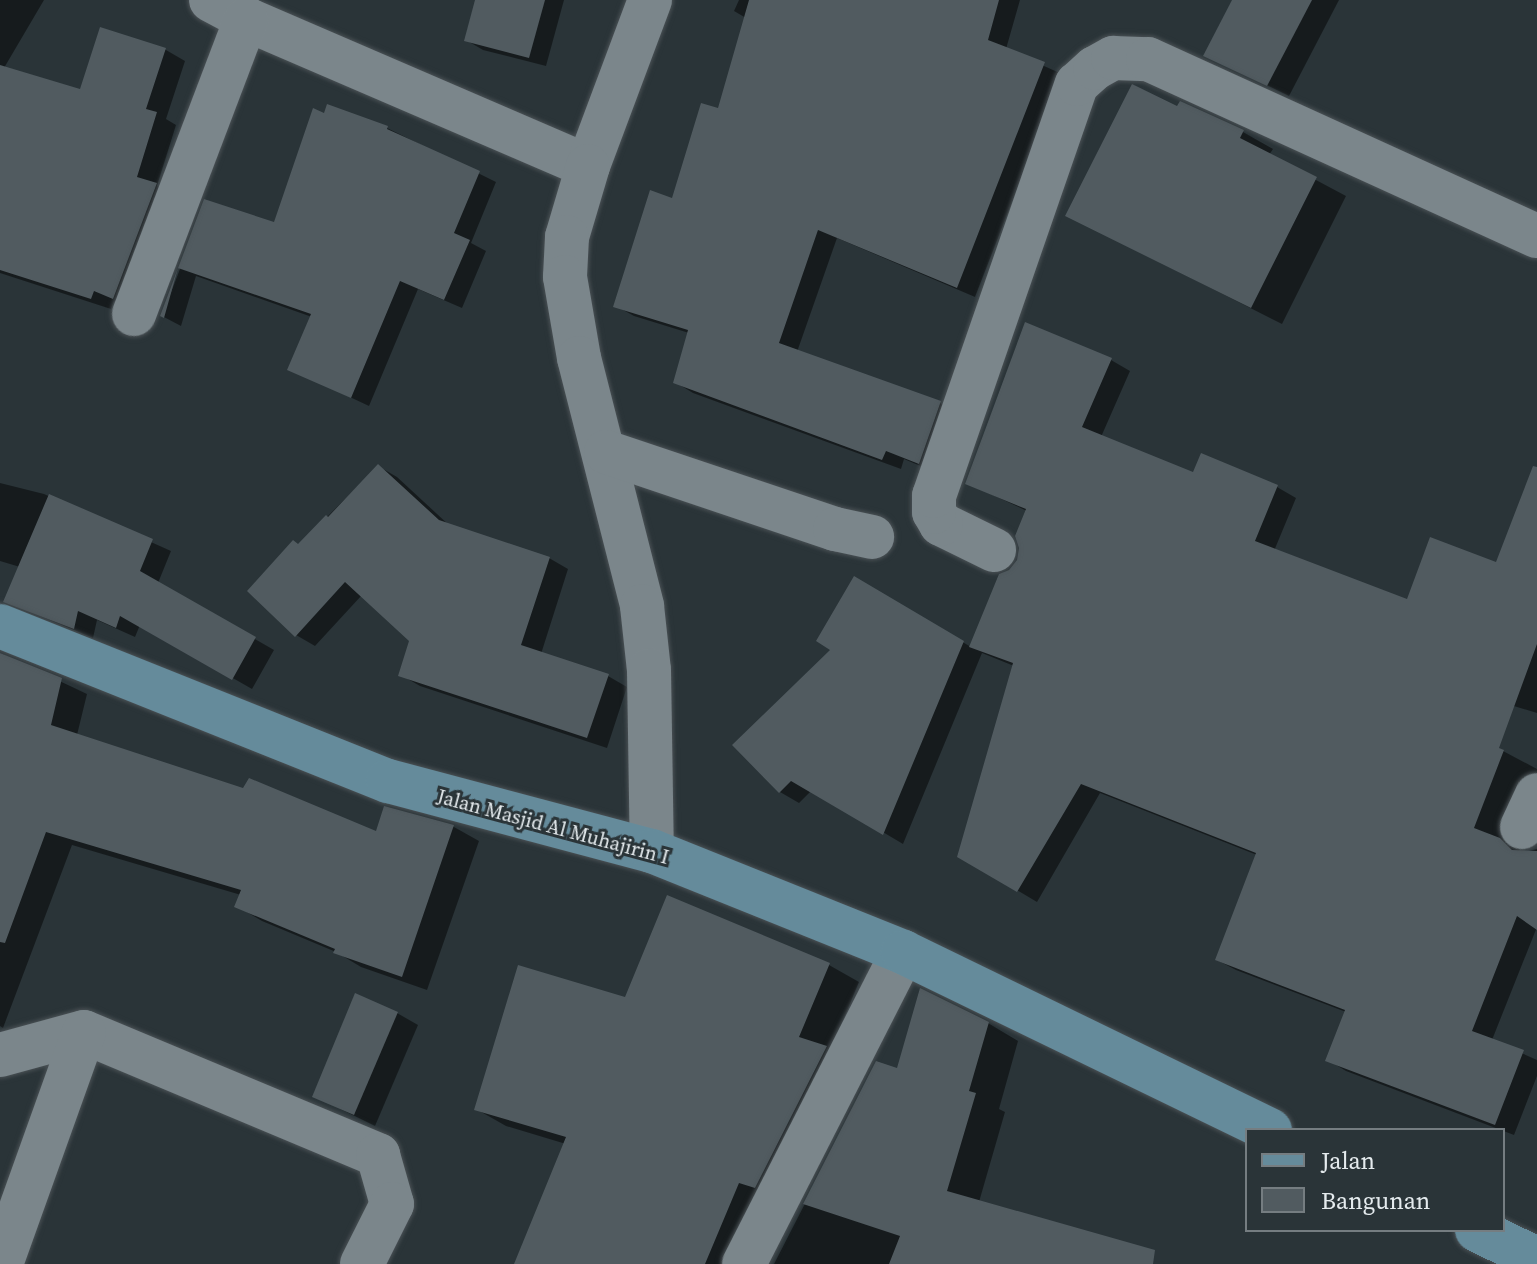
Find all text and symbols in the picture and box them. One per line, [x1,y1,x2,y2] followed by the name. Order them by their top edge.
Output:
[434,784,672,870] street label: Jalan Masjid Al Muhajirin I
[1245,1128,1505,1232] legend
[1321,1144,1375,1177] text: Jalan
[1321,1184,1430,1217] text: Bangunan

